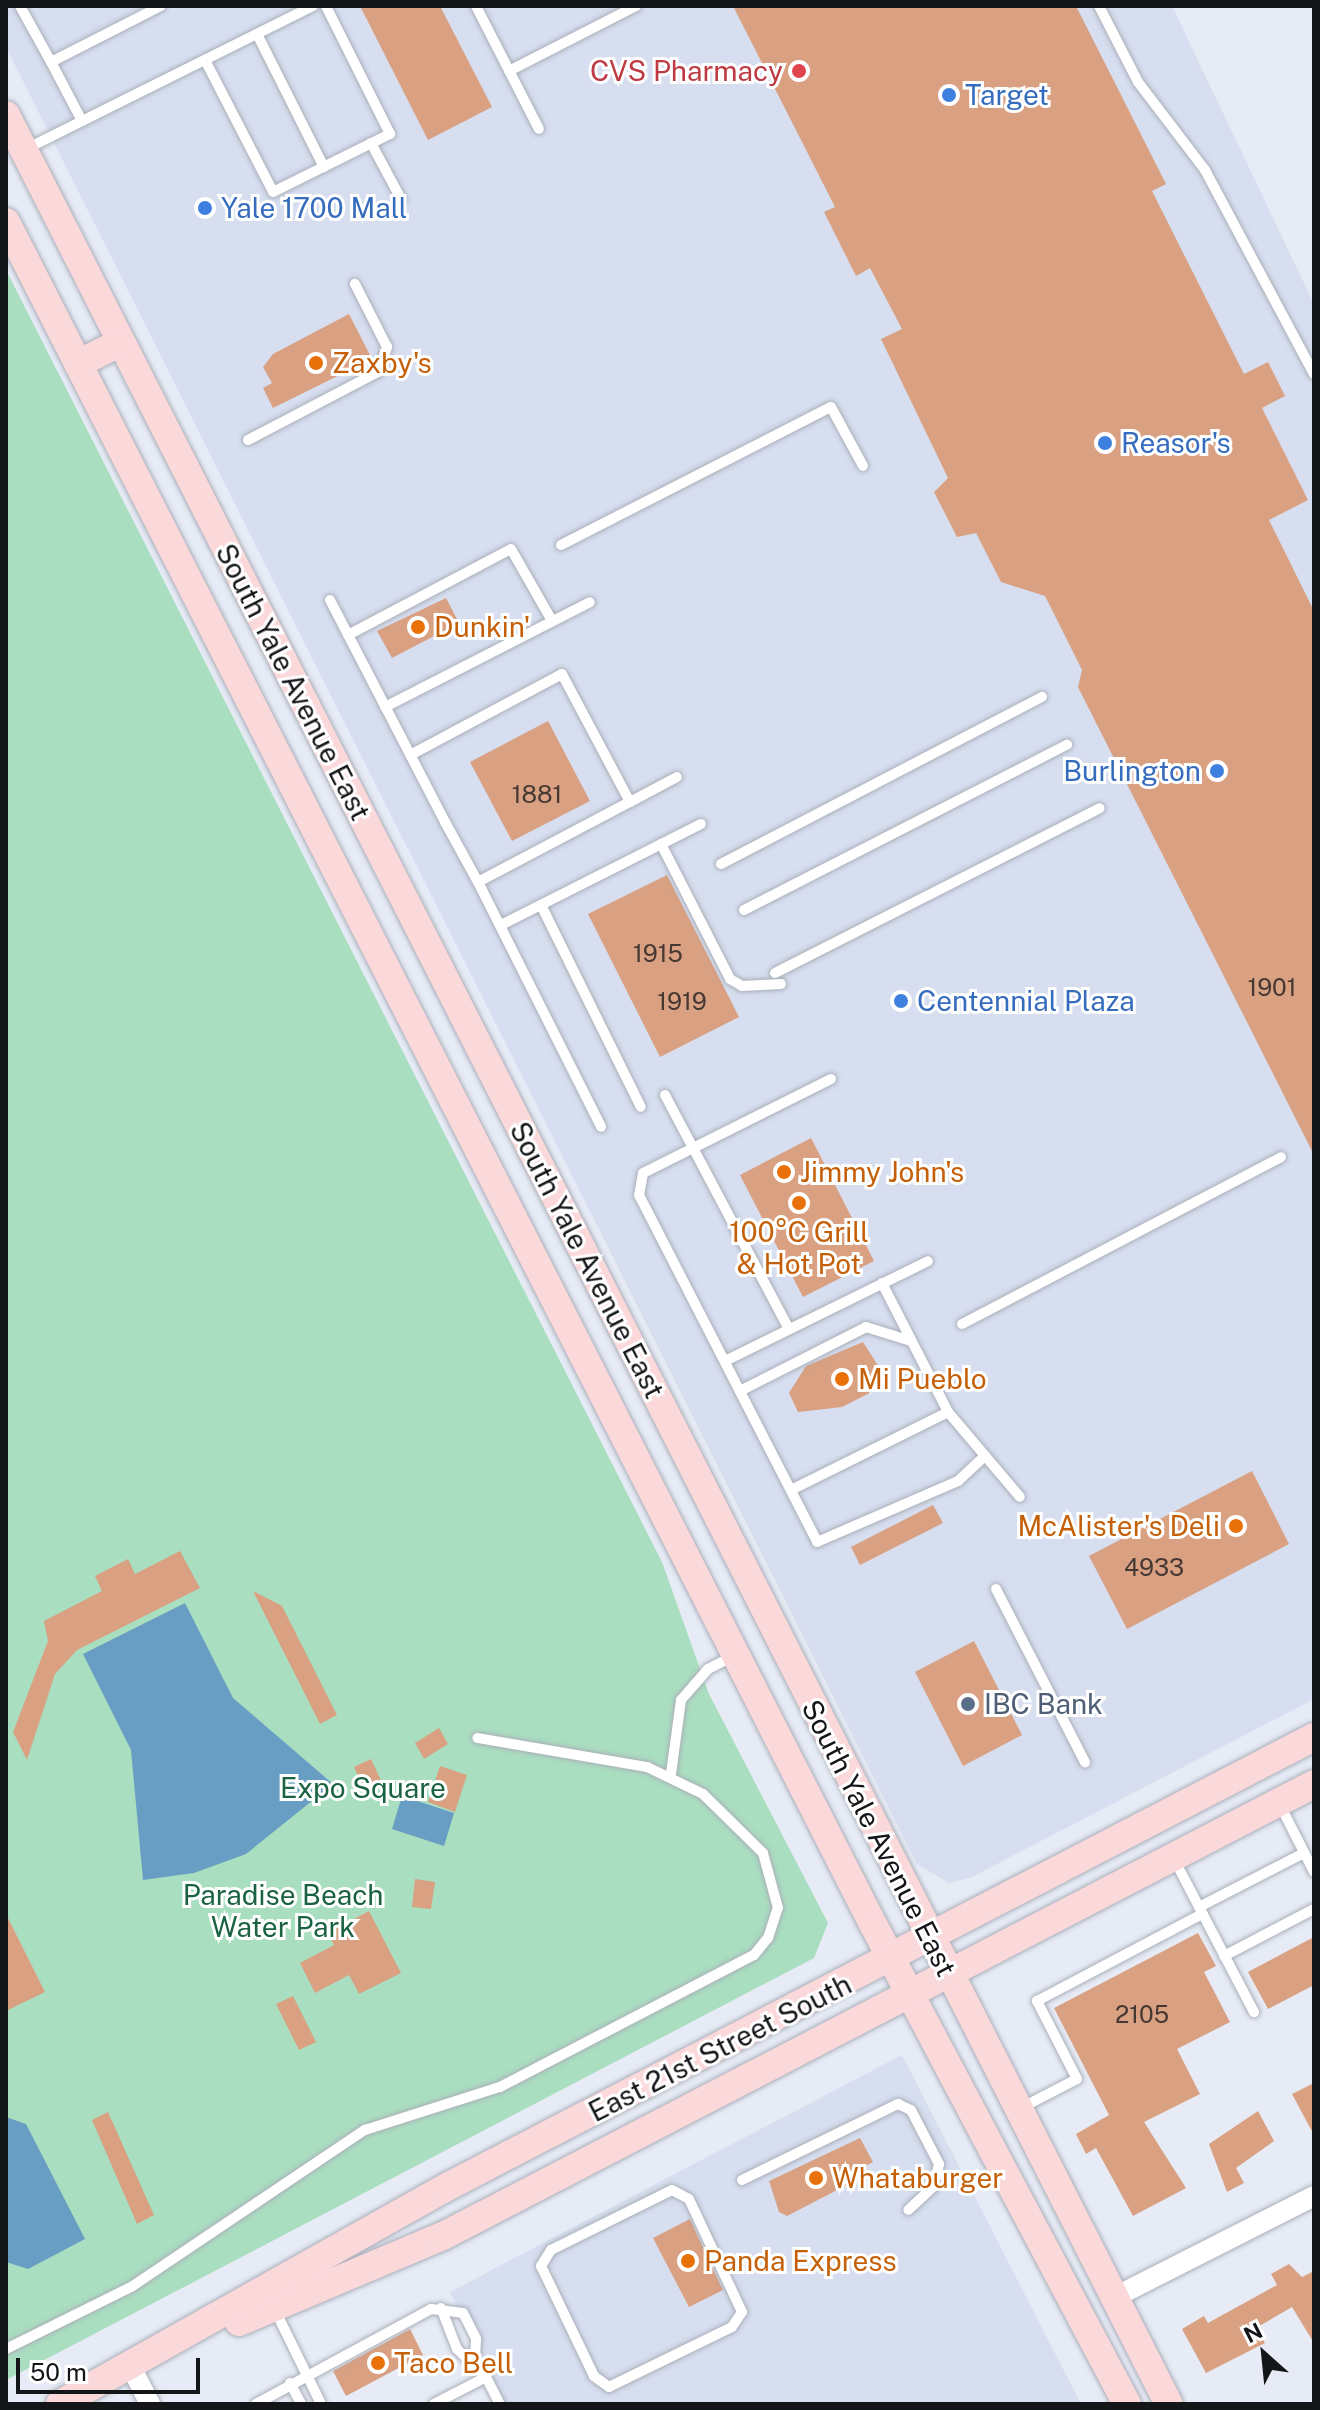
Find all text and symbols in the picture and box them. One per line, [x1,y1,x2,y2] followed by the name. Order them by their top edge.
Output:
[590,54,783,88] place label: CVS Pharmacy
[790,62,808,80] marker: CVS Pharmacy
[965,78,1049,112] place label: Target
[940,86,958,104] marker: Target
[221,191,407,225] place label: Yale 1700 Mall
[196,199,214,217] marker: Yale 1700 Mall
[332,346,432,380] place label: Zaxby's
[307,354,325,372] marker: Zaxby's
[1121,426,1231,460] place label: Reasor's
[1096,434,1114,452] marker: Reasor's
[209,538,377,826] street label: South Yale Avenue East
[434,610,530,644] place label: Dunkin'
[409,618,427,636] marker: Dunkin'
[1063,754,1201,788] place label: Burlington
[1208,762,1226,780] marker: Burlington
[512,781,562,809] house number: 1881
[633,940,683,968] house number: 1915
[1247,974,1297,1002] house number: 1901
[917,984,1135,1018] place label: Centennial Plaza
[657,988,707,1016] house number: 1919
[892,992,910,1010] marker: Centennial Plaza
[503,1116,671,1404] street label: South Yale Avenue East
[800,1155,964,1189] place label: Jimmy John's
[775,1163,793,1181] marker: Jimmy John's
[790,1194,808,1212] marker: 100°C Grill & Hot Pot
[729,1215,869,1281] place label: 100°C Grill & Hot Pot
[858,1362,987,1396] place label: Mi Pueblo
[833,1370,851,1388] marker: Mi Pueblo
[1017,1509,1220,1543] place label: McAlister's Deli
[1227,1517,1245,1535] marker: McAlister's Deli
[1124,1554,1184,1582] house number: 4933
[984,1687,1103,1721] place label: IBC Bank
[795,1694,963,1982] street label: South Yale Avenue East
[959,1695,977,1713] marker: IBC Bank
[280,1771,446,1805] park label: Expo Square
[183,1878,383,1944] park label: Paradise Beach Water Park
[583,1967,857,2129] street label: East 21st Street South
[1115,2001,1169,2029] house number: 2105
[832,2161,1003,2195] place label: Whataburger
[807,2169,825,2187] marker: Whataburger
[704,2244,897,2278] place label: Panda Express
[679,2252,697,2270] marker: Panda Express
[1224,2314,1304,2394] north arrow
[1240,2317,1267,2348] text: N
[20,2342,204,2392] scale bar
[394,2346,513,2380] place label: Taco Bell
[369,2354,387,2372] marker: Taco Bell
[30,2358,87,2386] text: 50 m

